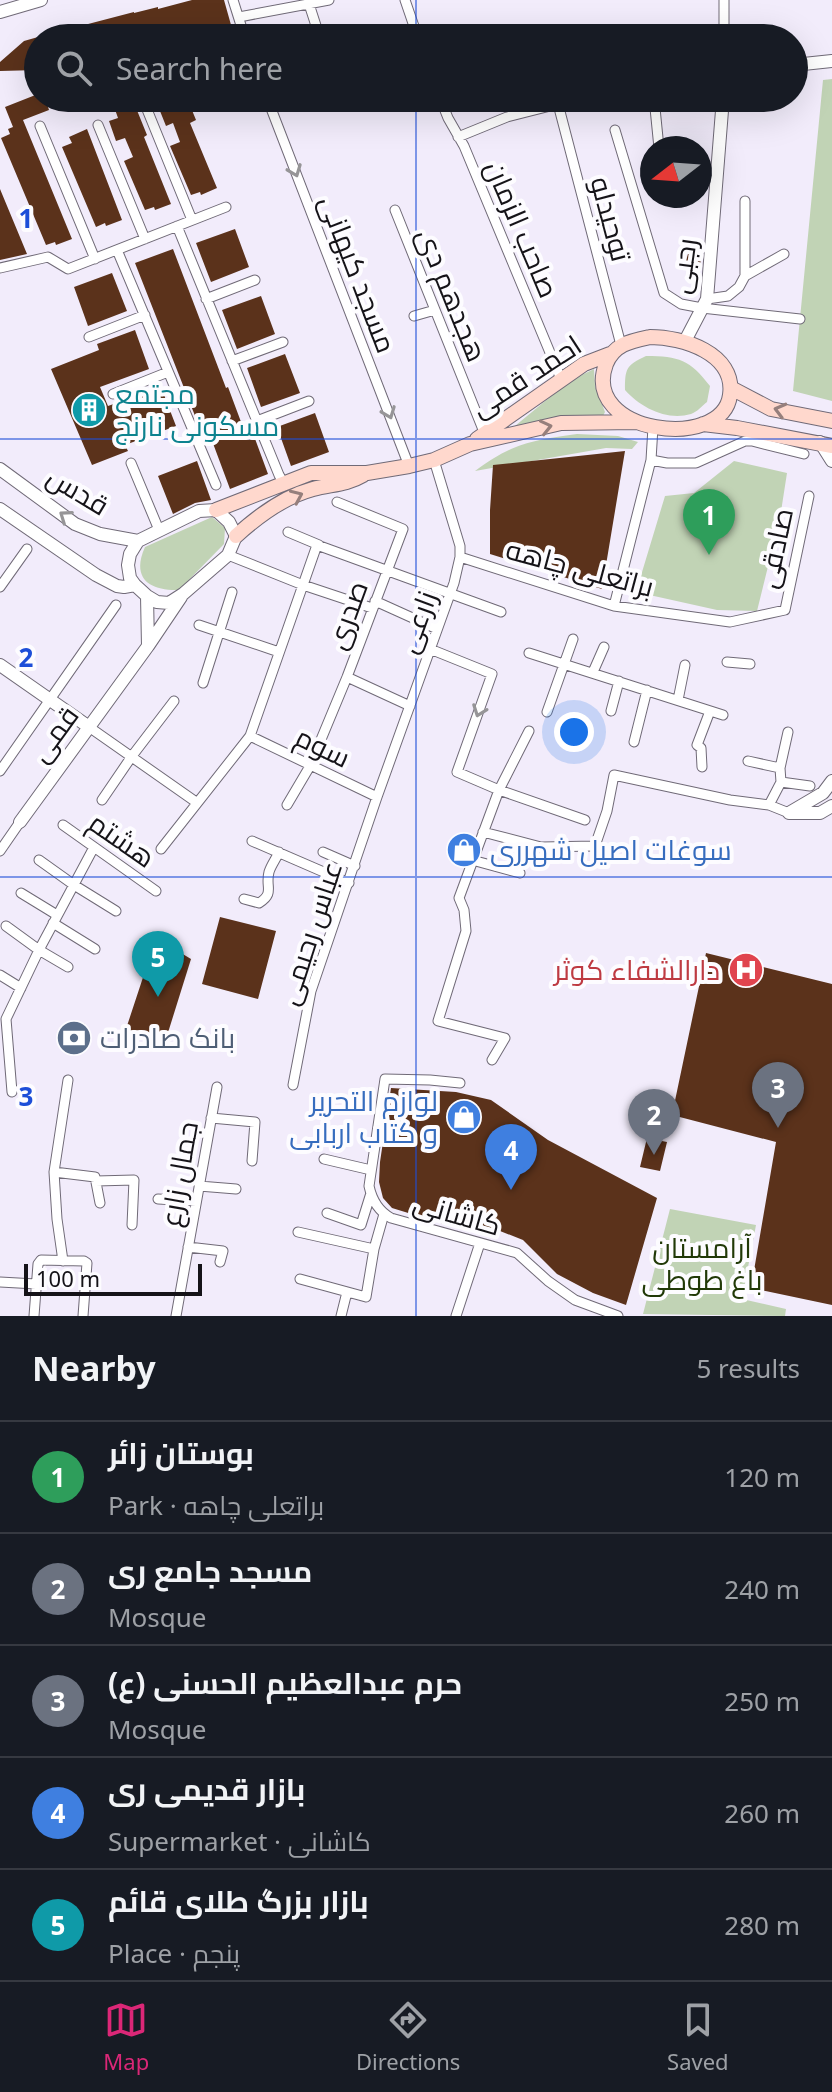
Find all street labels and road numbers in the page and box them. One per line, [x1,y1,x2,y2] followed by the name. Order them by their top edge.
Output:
[477,154,569,303] street label: صاحب الزمان
[582,172,642,266] street label: توحیدلو
[311,189,406,358] street label: مسجد کیهانی
[407,222,497,368] street label: هجدهم دی
[659,236,705,296] street label: رجبی
[463,325,588,425] street label: احمد قمی
[40,457,117,523] street label: قدس
[747,504,801,591] street label: صادقی
[502,529,658,606] street label: براتعلی چاهه
[316,575,376,654] street label: صدری
[387,585,445,658] street label: زارعی
[20,698,86,769] street label: قمی
[289,717,357,777] street label: سوم
[81,803,163,877] street label: هشتم
[268,856,350,1009] street label: عباس رحیمی
[150,1118,207,1230] street label: جمال زارع
[409,1182,505,1244] street label: کاشانی

